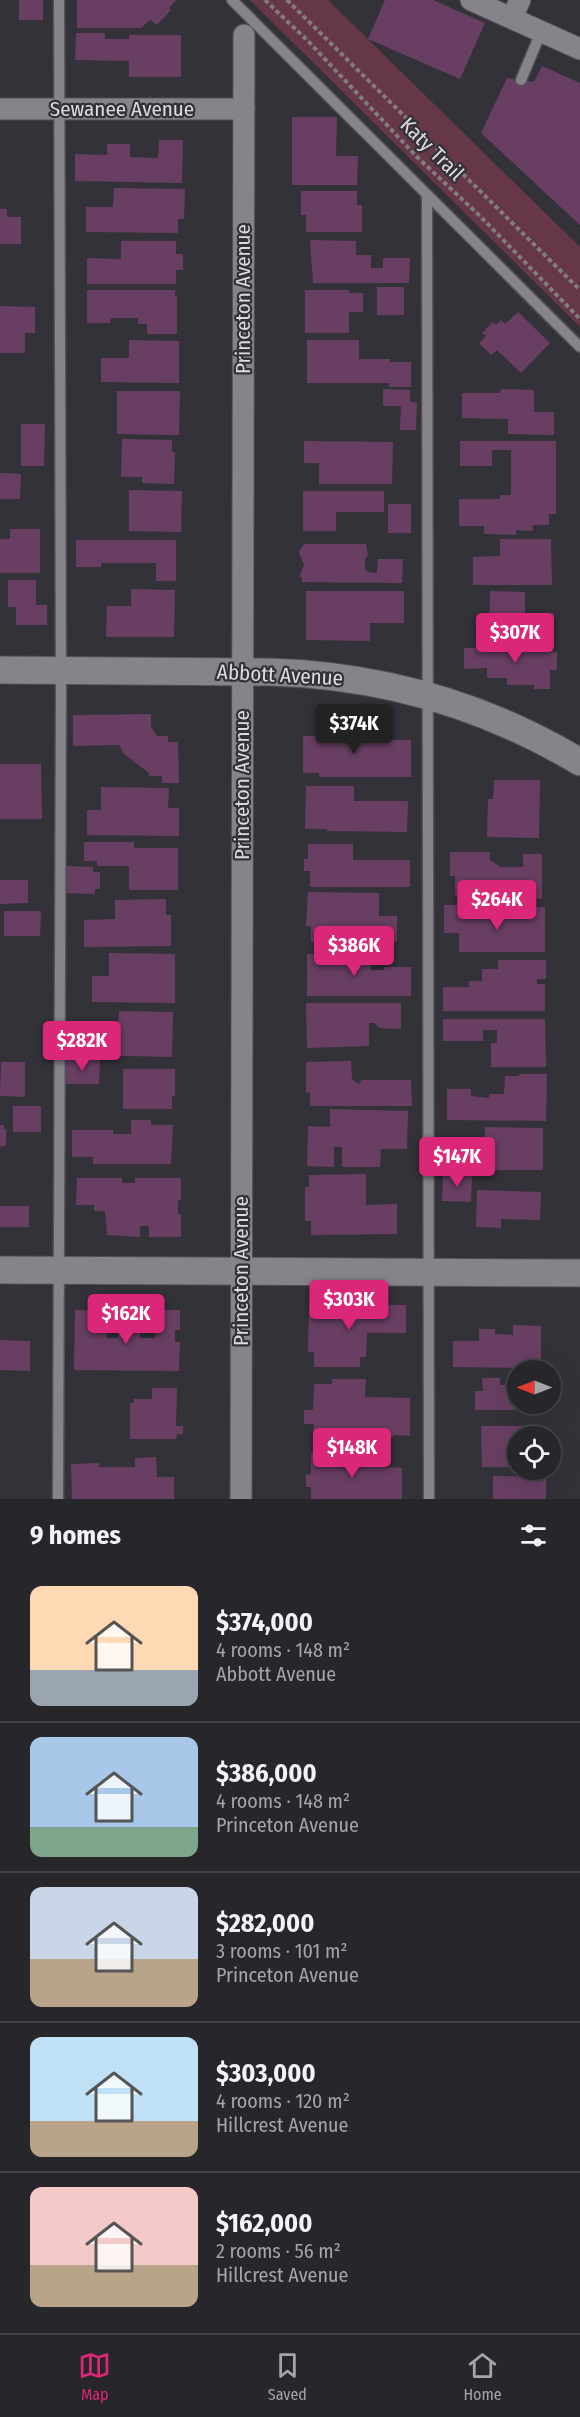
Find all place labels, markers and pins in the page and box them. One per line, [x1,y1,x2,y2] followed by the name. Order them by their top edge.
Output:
[473,613,557,664] pin: $307K
[312,704,396,755] pin: $374K
[455,880,539,931] pin: $264K
[312,926,396,977] pin: $386K
[40,1021,124,1072] pin: $282K
[415,1137,499,1188] pin: $147K
[307,1280,391,1331] pin: $303K
[84,1294,168,1345] pin: $162K
[310,1428,394,1479] pin: $148K

